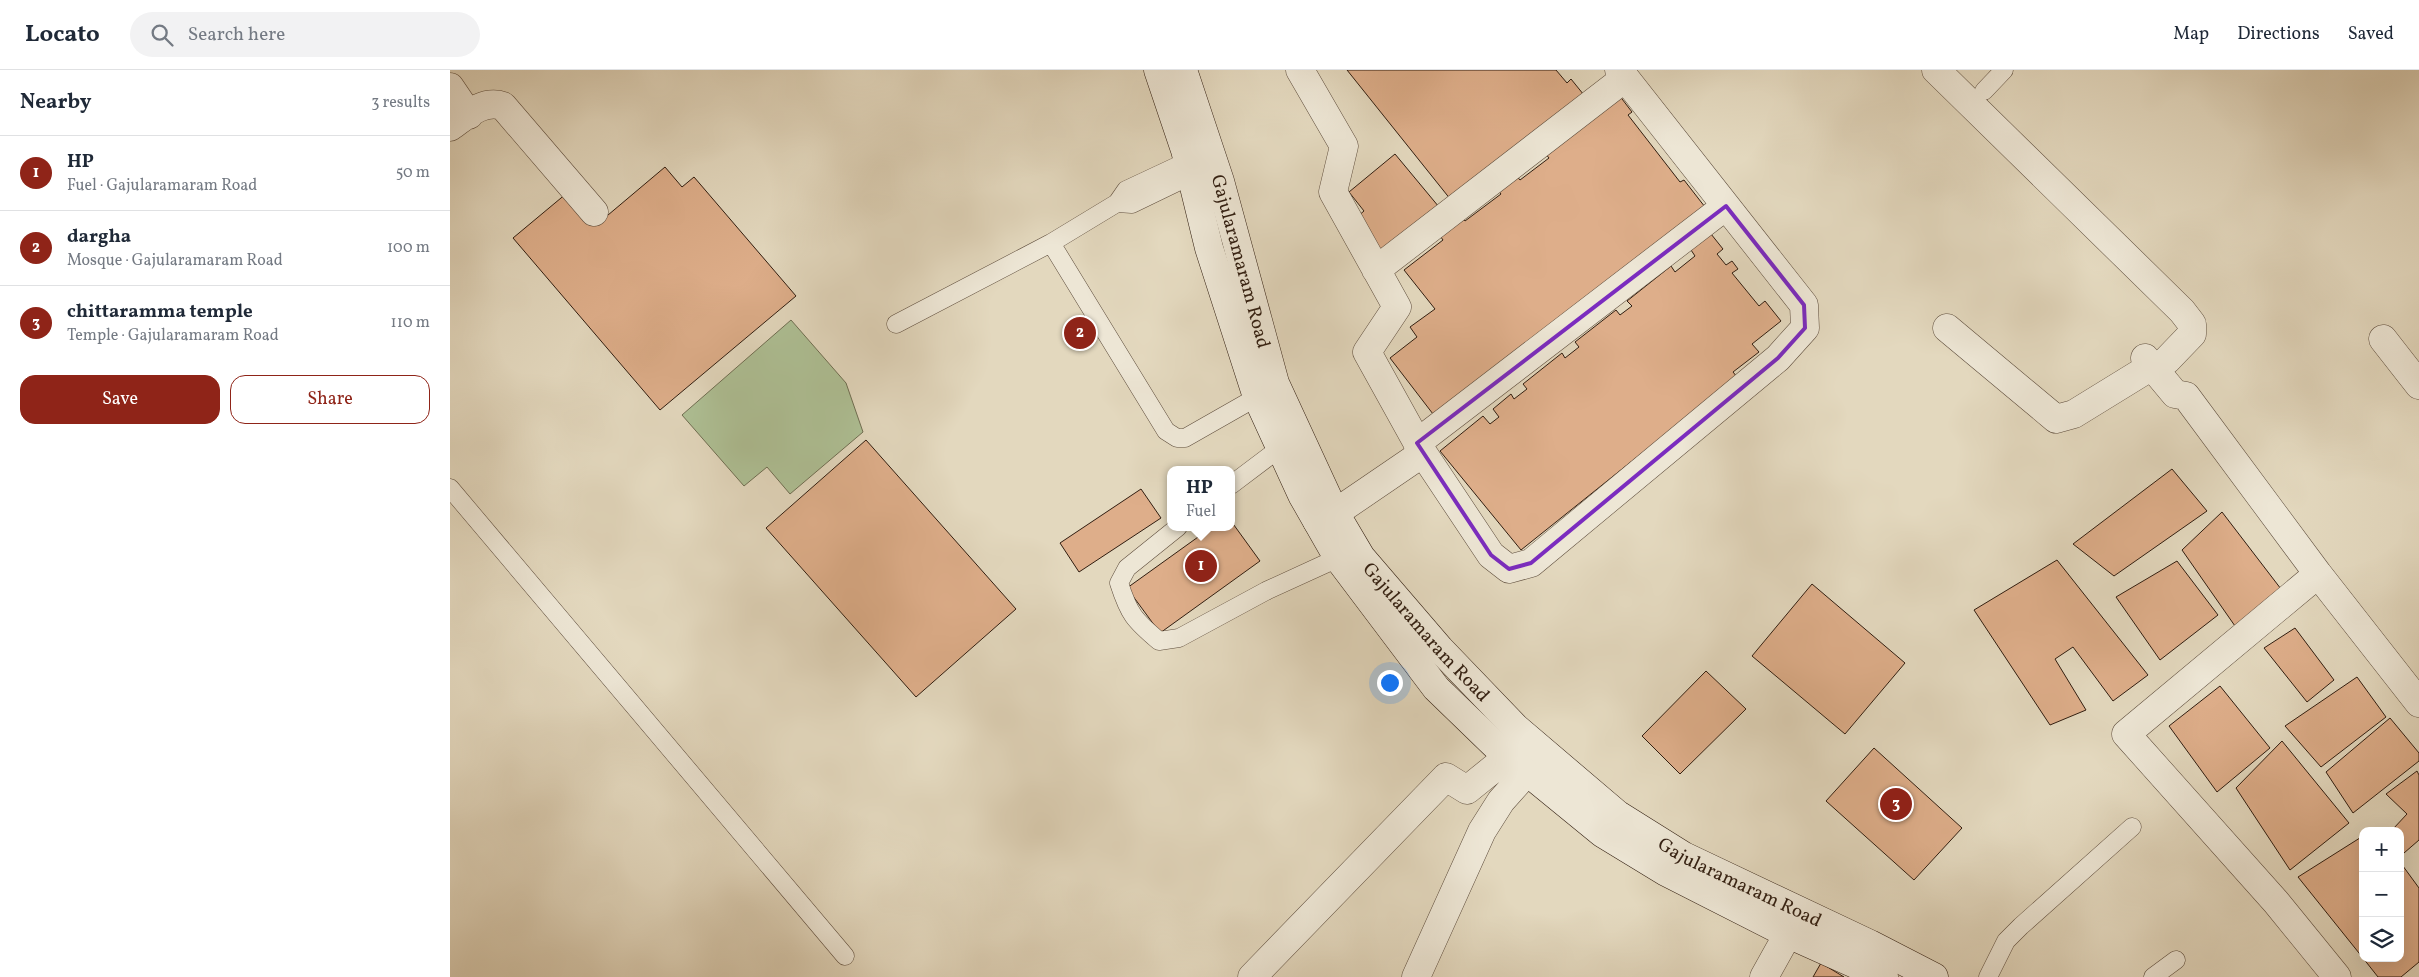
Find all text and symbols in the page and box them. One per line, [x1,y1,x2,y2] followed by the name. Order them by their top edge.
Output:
[130,12,480,57] search box
[25,18,100,52] text: Locato
[148,21,176,49] icon: search
[188,22,285,48] text: Search here
[2173,22,2209,47] text: Map
[2237,22,2320,47] text: Directions
[2348,22,2394,47] text: Saved
[20,88,91,117] text: Nearby
[371,92,430,114] text: 3 results
[67,149,94,175] text: HP
[33,162,39,184] text: 1
[396,162,430,184] text: 50 m
[1204,172,1276,352] street label: Gajularamaram Road
[67,175,257,197] text: Fuel · Gajularamaram Road
[67,224,131,250] text: dargha
[32,237,40,259] text: 2
[387,237,430,259] text: 100 m
[67,250,283,272] text: Mosque · Gajularamaram Road
[67,299,253,325] text: chittaramma temple
[32,312,40,334] text: 3
[391,312,430,334] text: 110 m
[1064,314,1096,352] pin: 2
[67,325,279,347] text: Temple · Gajularamaram Road
[20,375,220,424] button: Save
[230,375,430,424] button: Share
[1167,466,1235,531] popup
[1186,475,1213,501] text: HP
[1186,501,1216,523] text: Fuel
[1185,547,1217,585] pin: 1
[1356,557,1495,708] street label: Gajularamaram Road
[1377,670,1403,696] your location
[1880,785,1912,823] pin: 3
[2359,827,2404,962] map controls
[2359,827,2404,872] button: +
[1652,832,1826,934] street label: Gajularamaram Road
[2359,872,2404,917] button: −
[2359,917,2404,962] button: layers

